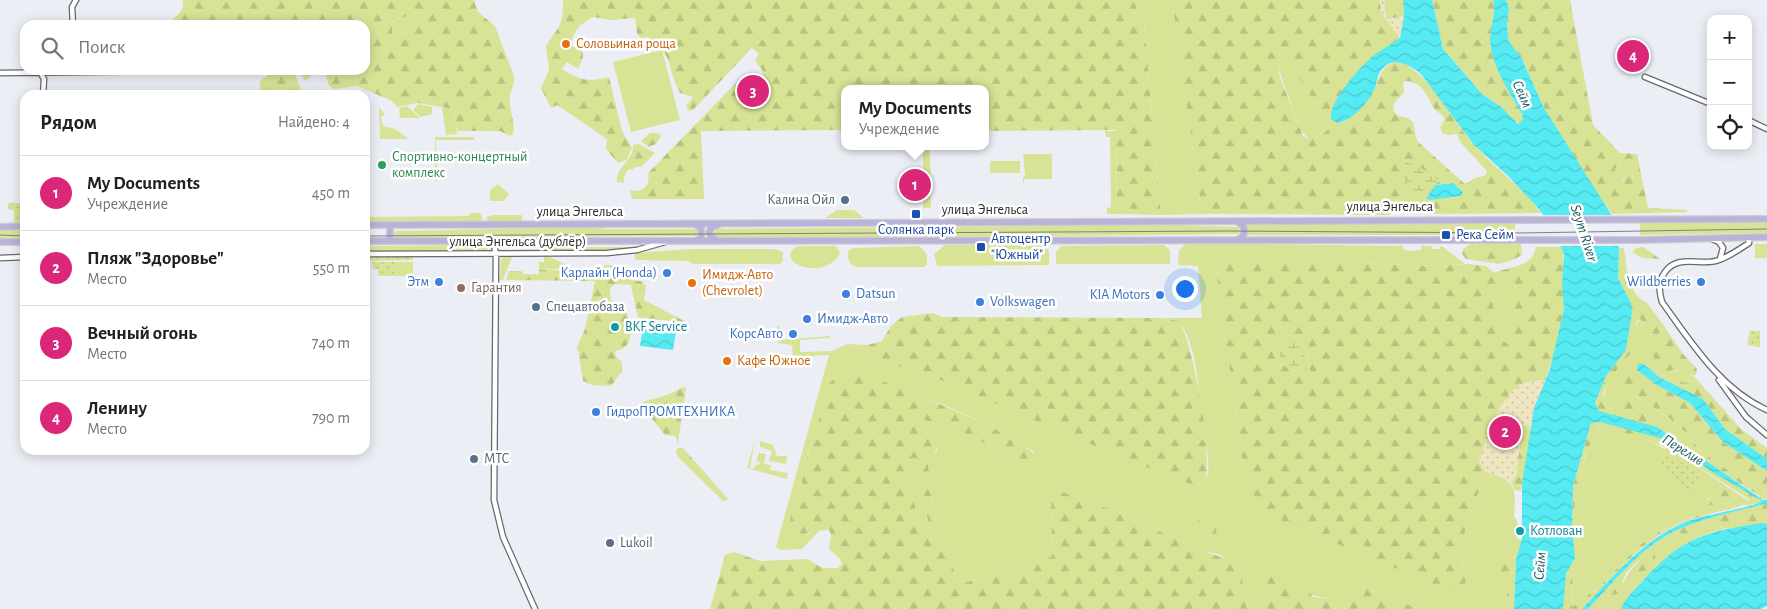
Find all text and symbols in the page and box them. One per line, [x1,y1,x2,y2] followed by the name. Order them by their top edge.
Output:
[1707,15,1752,150] map controls
[1707,15,1752,60] button: +
[20,20,370,75] search box
[38,34,66,62] icon: search
[576,37,676,51] place label: Соловьиная роща
[1617,37,1649,75] pin: 4
[78,38,125,57] text: Поиск
[560,38,572,50] marker: Соловьиная роща
[1707,60,1752,105] button: −
[737,72,769,110] pin: 3
[1509,78,1535,110] water label: Сейм
[841,85,989,150] popup
[858,99,972,118] text: My Documents
[1707,105,1752,150] button: locate
[40,112,97,133] text: Рядом
[278,114,350,130] text: Найдено: 4
[858,121,939,137] text: Учреждение
[392,150,527,180] place label: Спортивно-концертный комплекс
[376,159,388,171] marker: Спортивно-концертный комплекс
[899,166,931,204] pin: 1
[87,174,200,193] text: My Documents
[53,185,59,201] text: 1
[312,185,350,201] text: 450 m
[767,193,835,207] place label: Калина Ойл
[839,194,851,206] marker: Калина Ойл
[87,196,168,212] text: Учреждение
[1346,200,1434,214] street label: улица Энгельса
[941,203,1029,217] street label: улица Энгельса
[1568,203,1601,264] water label: Seym River
[536,205,624,219] street label: улица Энгельса
[910,208,922,220] marker: Солянка парк
[878,223,955,237] place label: Солянка парк
[1456,228,1514,242] place label: Река Сейм
[1440,229,1452,241] marker: Река Сейм
[991,232,1051,262] place label: Автоцентр "Южный"
[449,235,586,249] street label: улица Энгельса (дублёр)
[975,241,987,253] marker: Автоцентр "Южный"
[87,249,224,268] text: Пляж "Здоровье"
[52,260,60,276] text: 2
[313,260,350,276] text: 550 m
[560,266,657,280] place label: Карлайн (Honda)
[661,267,673,279] marker: Карлайн (Honda)
[702,268,773,298] place label: Имидж-Авто (Chevrolet)
[87,271,127,287] text: Место
[407,275,429,289] place label: Этм
[1627,275,1691,289] place label: Wildberries
[433,276,445,288] marker: Этм
[1172,276,1198,302] your location
[1695,276,1707,288] marker: Wildberries
[686,277,698,289] marker: Имидж-Авто (Chevrolet)
[471,281,522,295] place label: Гарантия
[455,282,467,294] marker: Гарантия
[856,287,895,301] place label: Datsun
[840,288,852,300] marker: Datsun
[1090,288,1150,302] place label: KIA Motors
[1154,289,1166,301] marker: KIA Motors
[990,295,1055,309] place label: Volkswagen
[974,296,986,308] marker: Volkswagen
[546,300,625,314] place label: Спецавтобаза
[530,301,542,313] marker: Спецавтобаза
[817,312,888,326] place label: Имидж-Авто
[801,313,813,325] marker: Имидж-Авто
[625,320,687,334] place label: BKF Service
[609,321,621,333] marker: BKF Service
[87,324,197,343] text: Вечный огонь
[729,327,783,341] place label: КорсАвто
[787,328,799,340] marker: КорсАвто
[53,335,59,351] text: 3
[312,335,350,351] text: 740 m
[87,346,127,362] text: Место
[737,354,811,368] place label: Кафе Южное
[721,355,733,367] marker: Кафе Южное
[87,399,147,418] text: Ленину
[606,405,735,419] place label: ГидроПРОМТЕХНИКА
[590,406,602,418] marker: ГидроПРОМТЕХНИКА
[52,410,60,426] text: 4
[312,410,350,426] text: 790 m
[1489,413,1521,451] pin: 2
[87,421,127,437] text: Место
[1660,432,1707,469] water label: Перелив
[484,452,510,466] place label: МТС
[468,453,480,465] marker: МТС
[1530,524,1583,538] place label: Котлован
[1514,525,1526,537] marker: Котлован
[620,536,653,550] place label: Lukoil
[604,537,616,549] marker: Lukoil
[1531,551,1549,581] water label: Сейм

